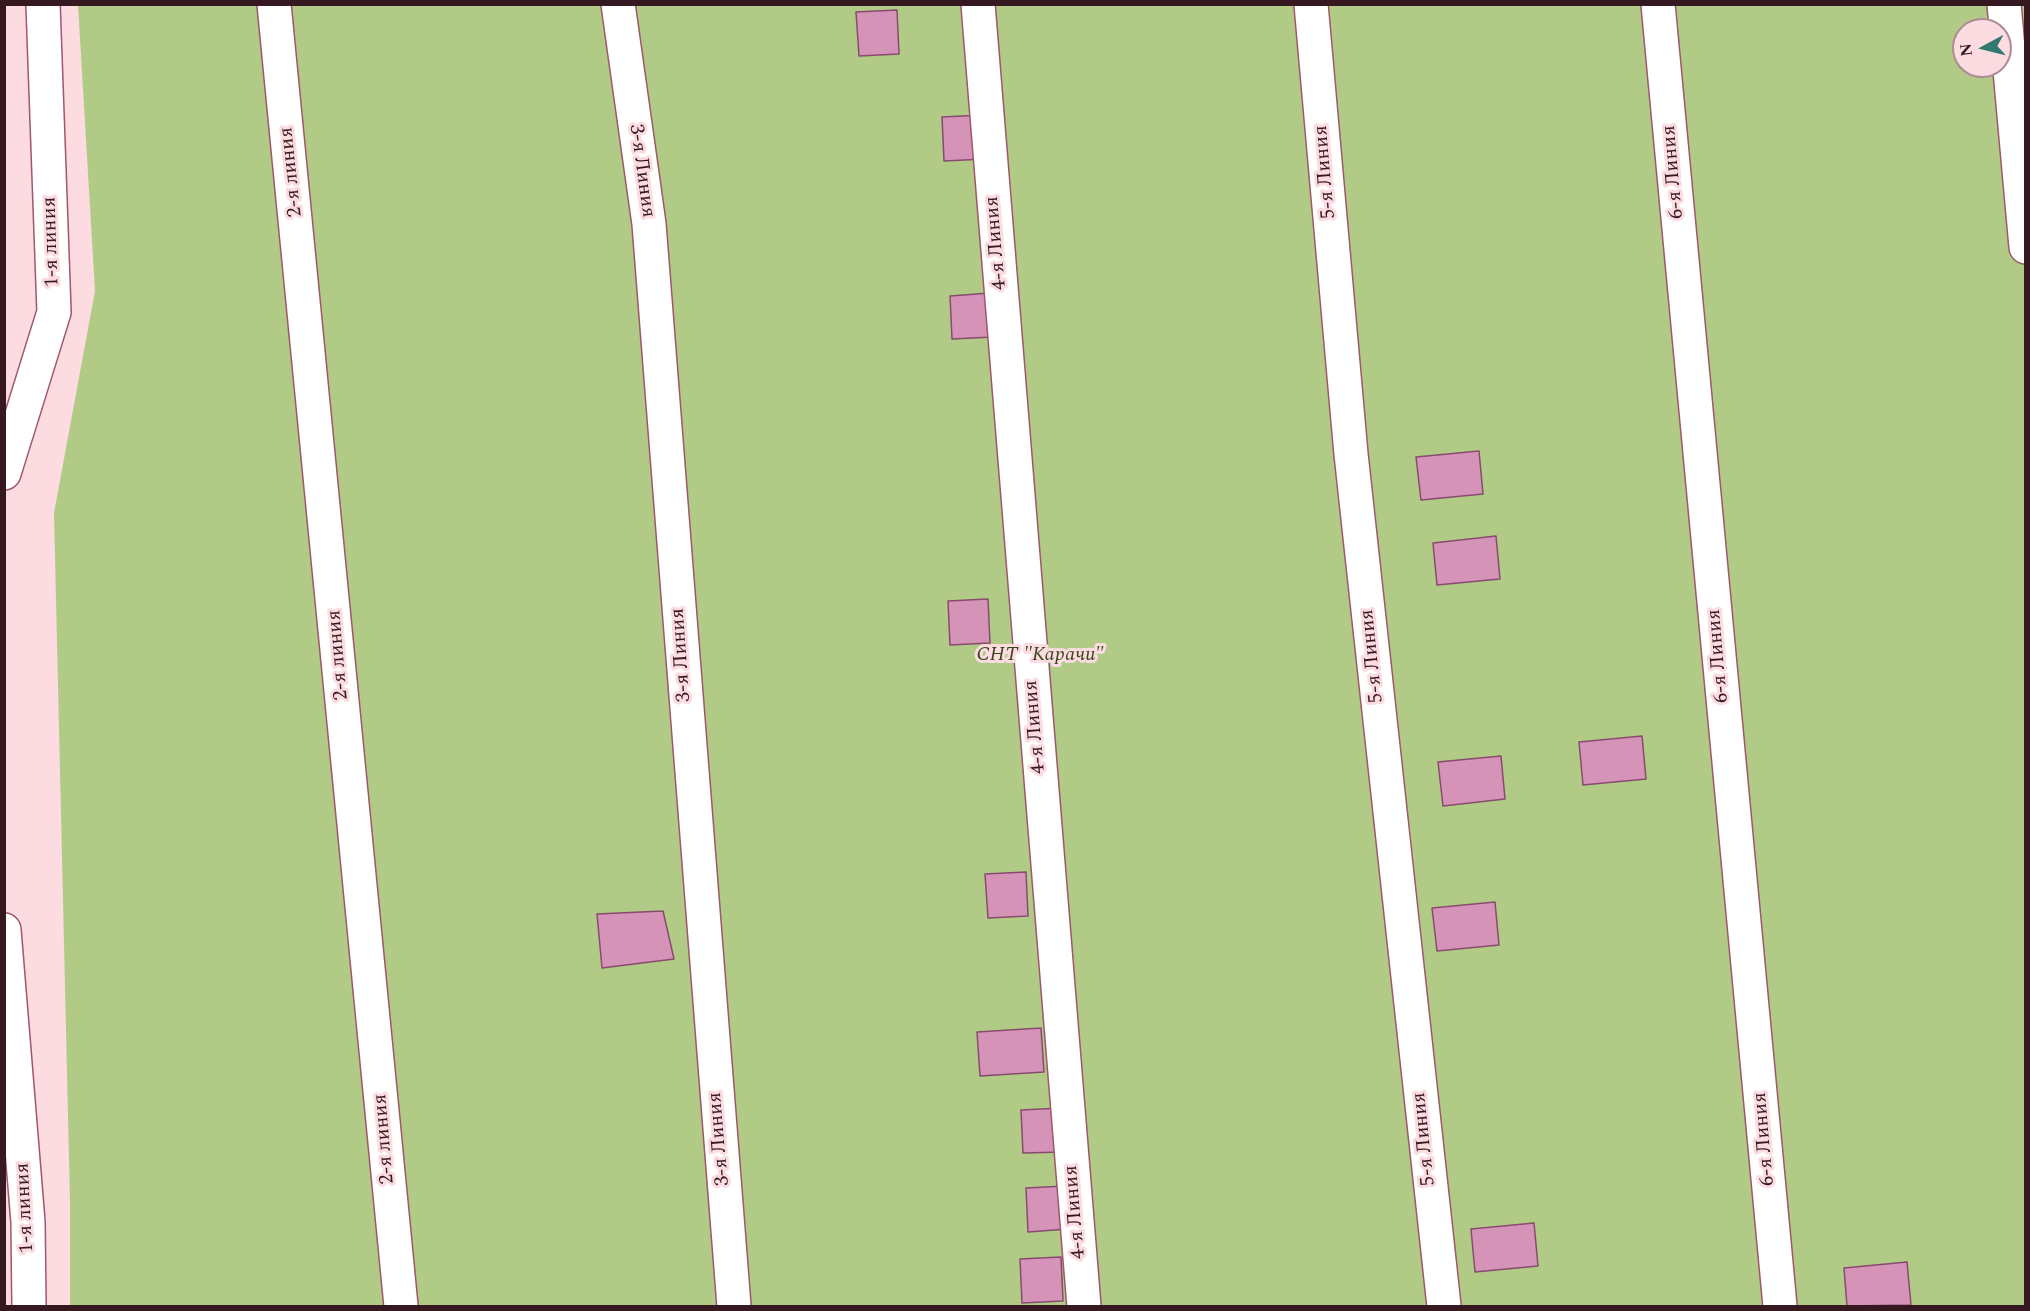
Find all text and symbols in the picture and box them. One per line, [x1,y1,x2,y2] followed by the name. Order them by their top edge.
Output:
[1952,18,2012,78] north arrow
[1953,42,1979,58] text: N
[623,123,659,219] street label: 3-я Линия
[1310,124,1342,220] street label: 5-я Линия
[1658,124,1690,220] street label: 6-я Линия
[275,126,309,218] street label: 2-я линия
[981,195,1013,291] street label: 4-я Линия
[38,196,66,288] street label: 1-я линия
[667,607,697,703] street label: 3-я Линия
[1356,608,1390,704] street label: 5-я Линия
[1703,608,1735,704] street label: 6-я Линия
[323,609,355,701] street label: 2-я линия
[976,644,1104,668] park label: СНТ "Карачи"
[1020,679,1052,775] street label: 4-я Линия
[704,1091,736,1187] street label: 3-я Линия
[1408,1091,1442,1187] street label: 5-я Линия
[1749,1091,1781,1187] street label: 6-я Линия
[369,1093,401,1185] street label: 2-я линия
[12,1162,40,1254] street label: 1-я линия
[1060,1164,1092,1260] street label: 4-я Линия

